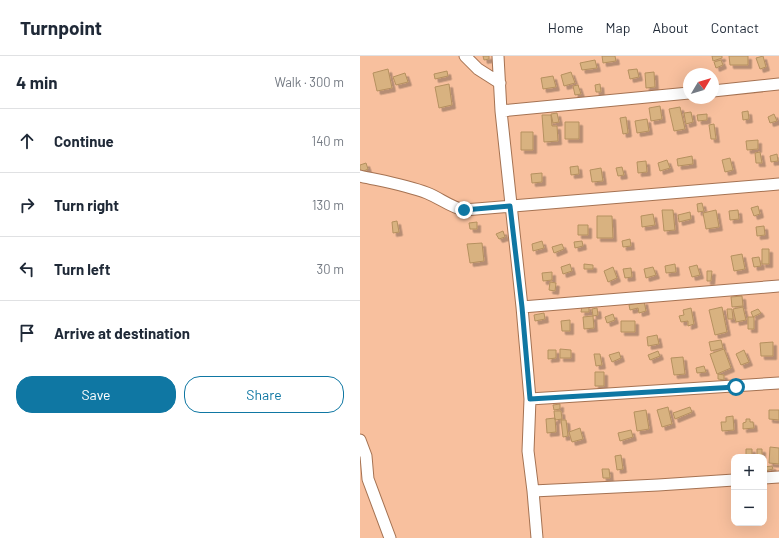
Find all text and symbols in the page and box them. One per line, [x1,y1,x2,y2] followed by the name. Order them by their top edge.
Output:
[20,16,102,39] text: Turnpoint
[548,19,584,36] text: Home
[606,19,630,36] text: Map
[652,19,689,36] text: About
[711,19,759,36] text: Contact
[683,68,719,104] north arrow
[16,72,58,92] text: 4 min
[274,74,344,90] text: Walk · 300 m
[16,130,38,152] icon: ahead
[54,132,114,150] text: Continue
[312,133,344,149] text: 140 m
[16,194,38,216] icon: right
[54,196,119,214] text: Turn right
[312,197,344,213] text: 130 m
[455,201,473,219] route end
[16,258,38,280] icon: left
[54,260,110,278] text: Turn left
[317,261,344,277] text: 30 m
[16,322,38,344] icon: arrive
[54,324,190,342] text: Arrive at destination
[16,376,176,413] button: Save
[184,376,344,413] button: Share
[727,378,745,396] route start
[731,454,767,526] map controls
[731,454,767,490] button: +
[731,490,767,526] button: −

